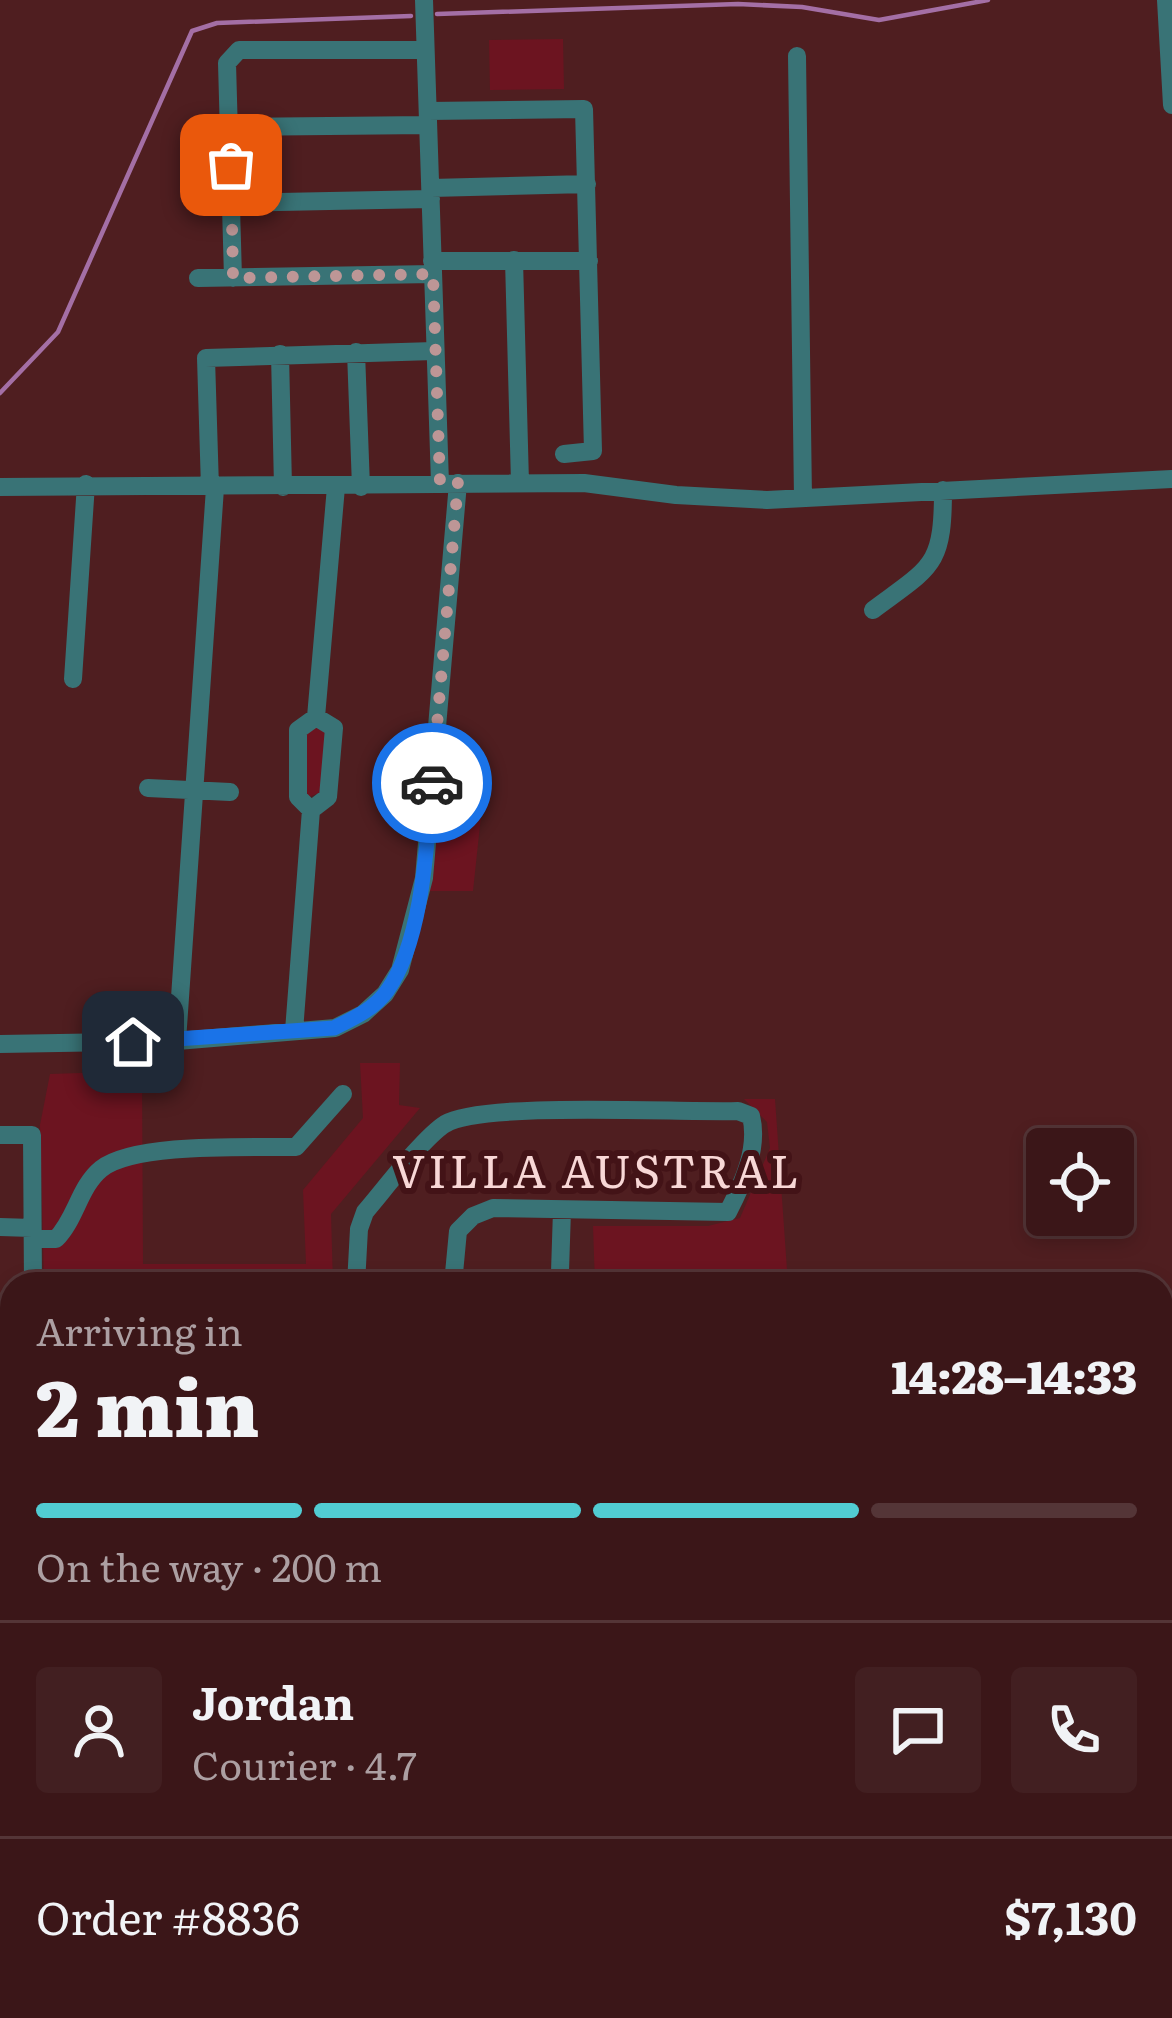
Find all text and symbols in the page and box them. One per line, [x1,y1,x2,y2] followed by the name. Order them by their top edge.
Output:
[180,114,282,216] pin
[198,132,264,198] icon: bag
[372,723,492,843] courier
[399,750,465,816] icon: car
[82,991,184,1093] pin
[100,1009,166,1075] icon: home
[1026,1128,1134,1236] map controls
[1026,1128,1134,1236] button: locate
[392,1135,802,1202] district label: VILLA AUSTRAL
[36,1300,243,1358] text: Arriving in
[891,1341,1137,1408] text: 14:28–14:33
[36,1345,259,1461] text: 2 min
[36,1536,382,1594] text: On the way · 200 m
[36,1667,162,1793] button: person
[192,1667,354,1734] text: Jordan
[855,1667,981,1793] button: chat
[1011,1667,1137,1793] button: phone
[192,1734,417,1792] text: Courier · 4.7
[36,1882,300,1949] text: Order #8836
[1004,1882,1137,1949] text: $7,130

